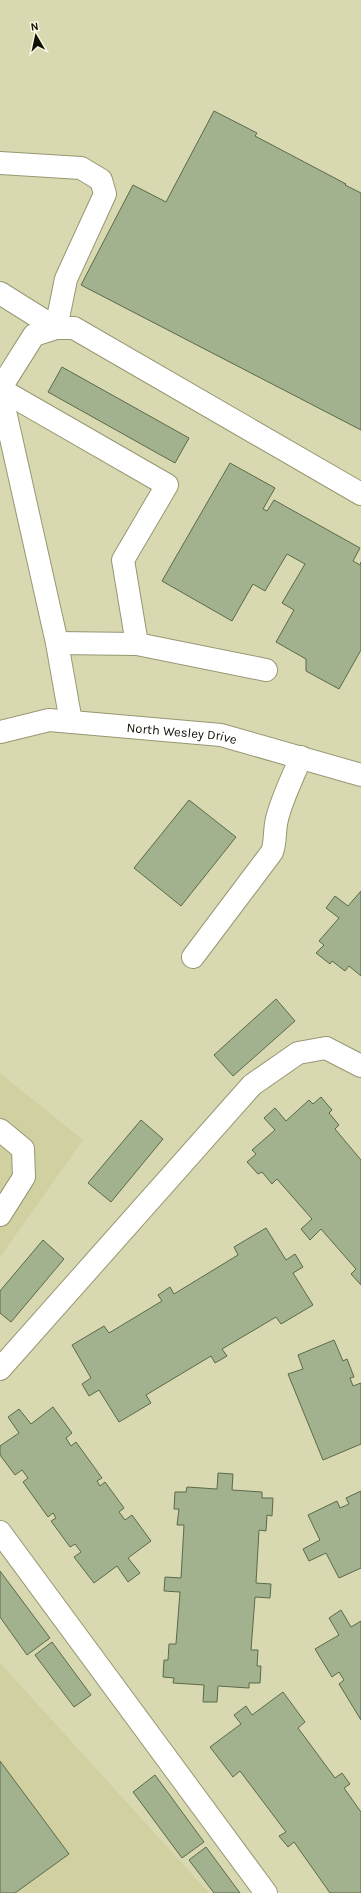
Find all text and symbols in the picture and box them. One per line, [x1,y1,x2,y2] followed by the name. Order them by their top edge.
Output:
[16,16,56,56] north arrow
[30,20,39,34] text: N
[126,720,239,747] street label: North Wesley Drive

